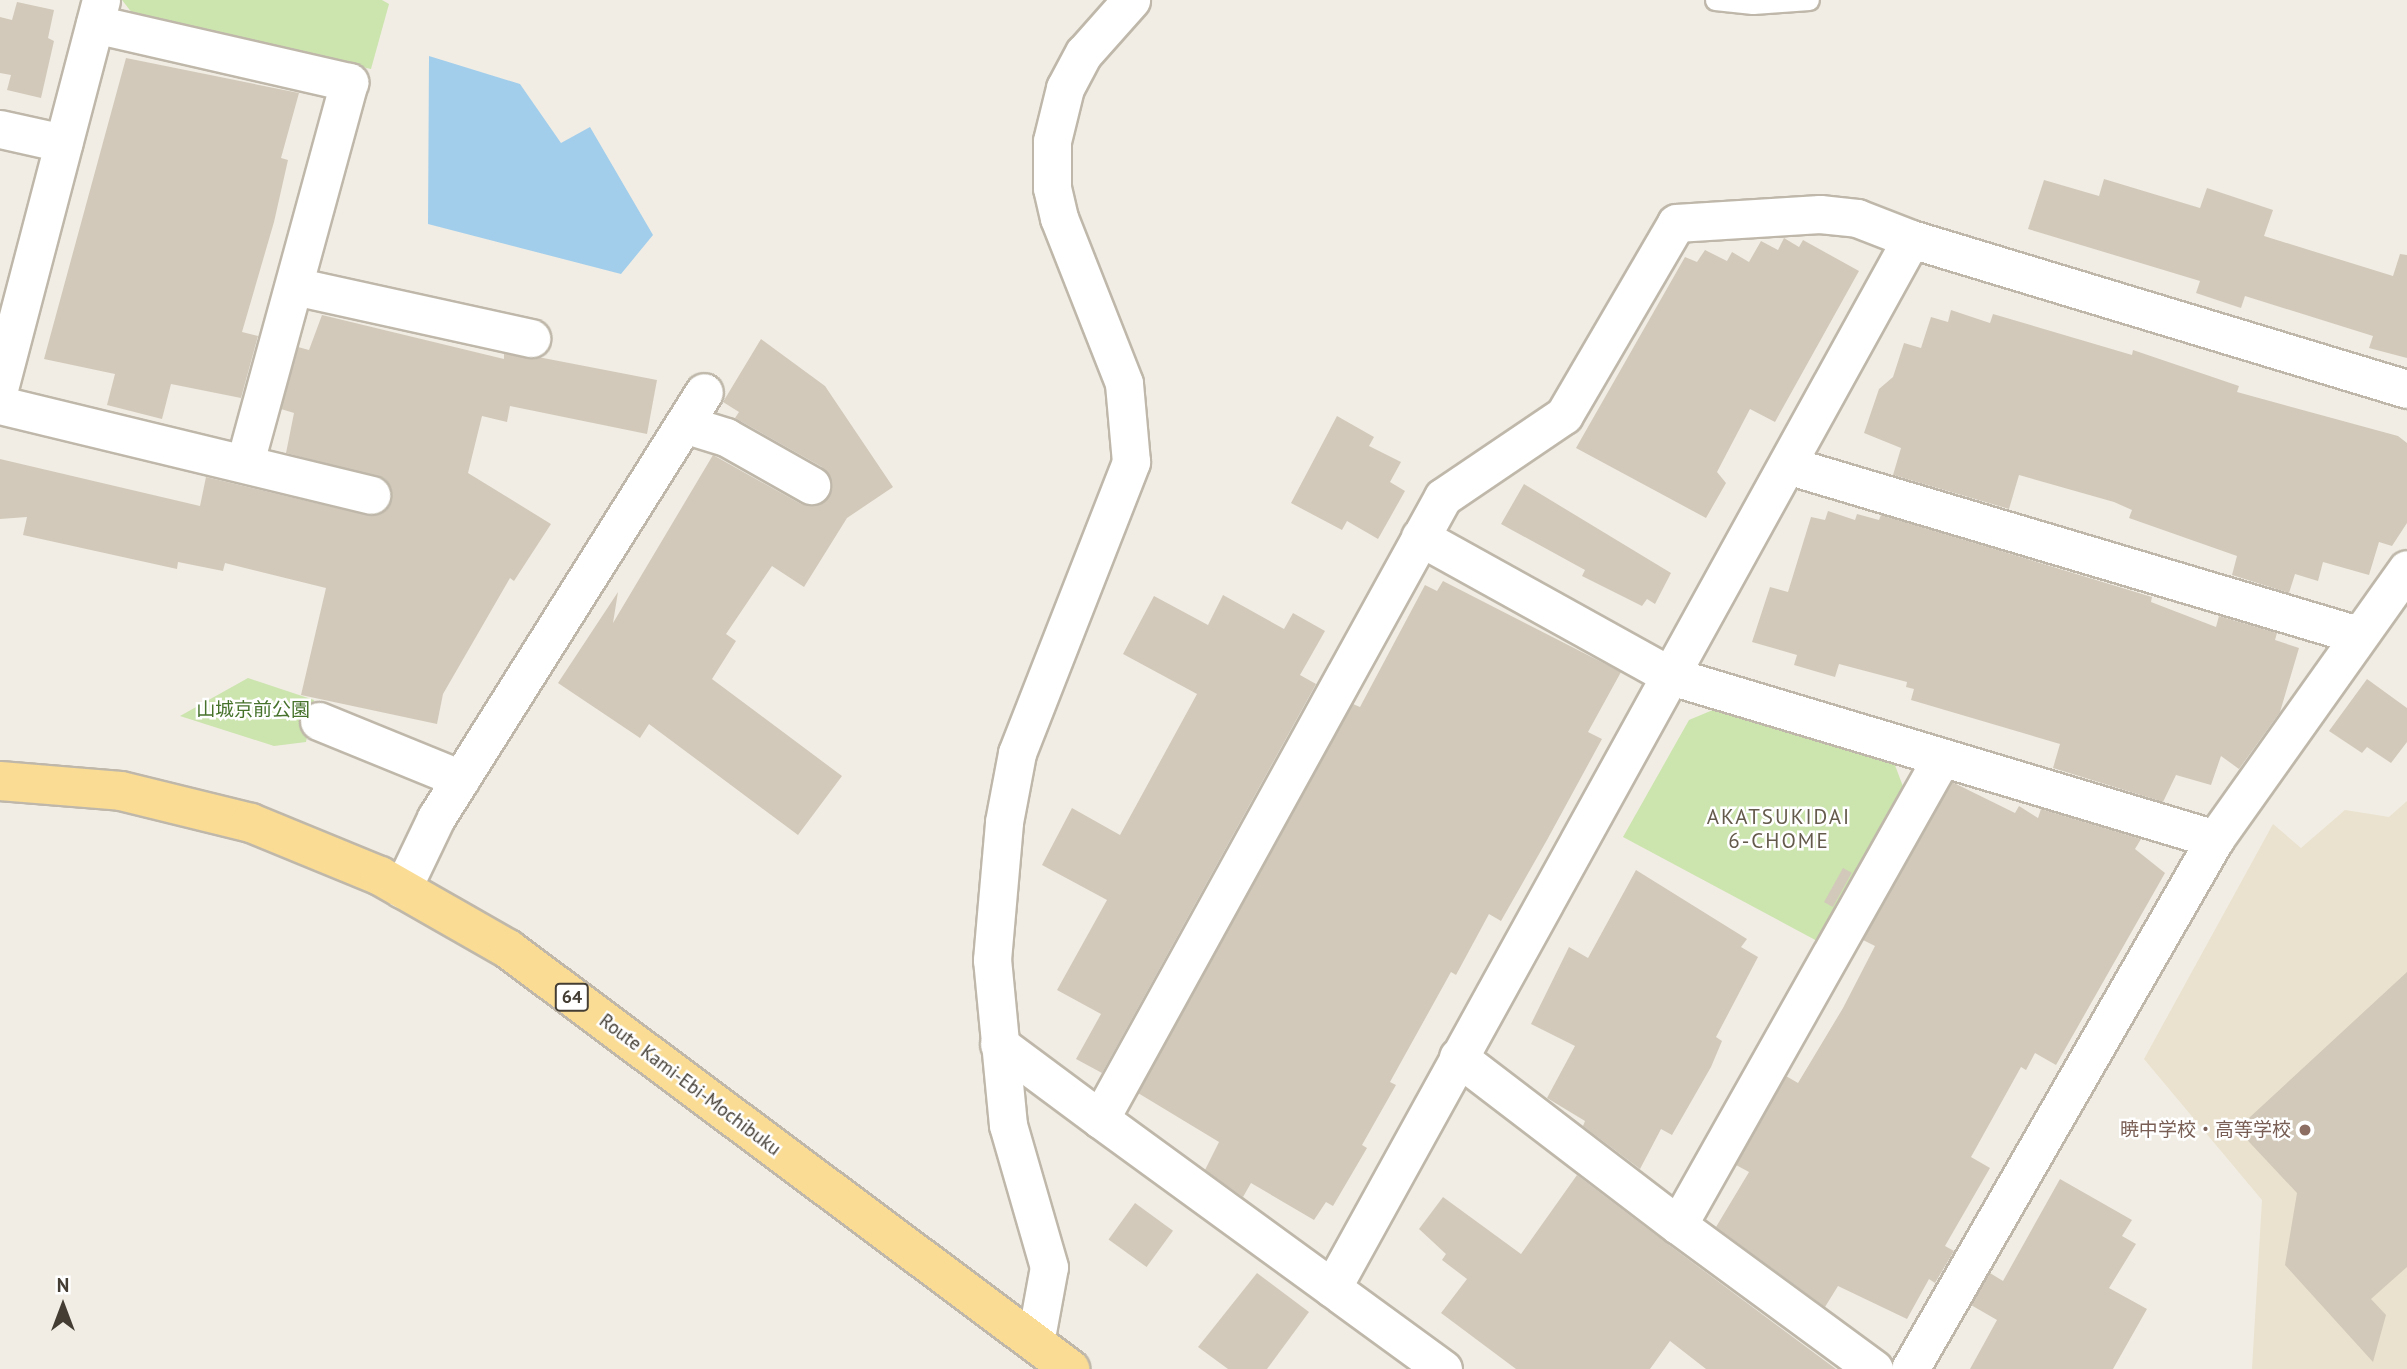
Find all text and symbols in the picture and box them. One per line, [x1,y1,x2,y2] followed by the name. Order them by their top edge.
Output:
[196,699,310,721] park label: 山城京前公園
[1708,804,1850,854] district label: AKATSUKIDAI 6-CHOME
[554,982,590,1012] road number: 64
[595,1009,785,1161] street label: Route Kami-Ebi-Mochibuku
[2120,1119,2291,1141] place label: 暁中学校・高等学校
[2297,1122,2313,1138] marker: 暁中学校・高等学校
[28,1271,98,1341] north arrow
[57,1273,69,1297] text: N

